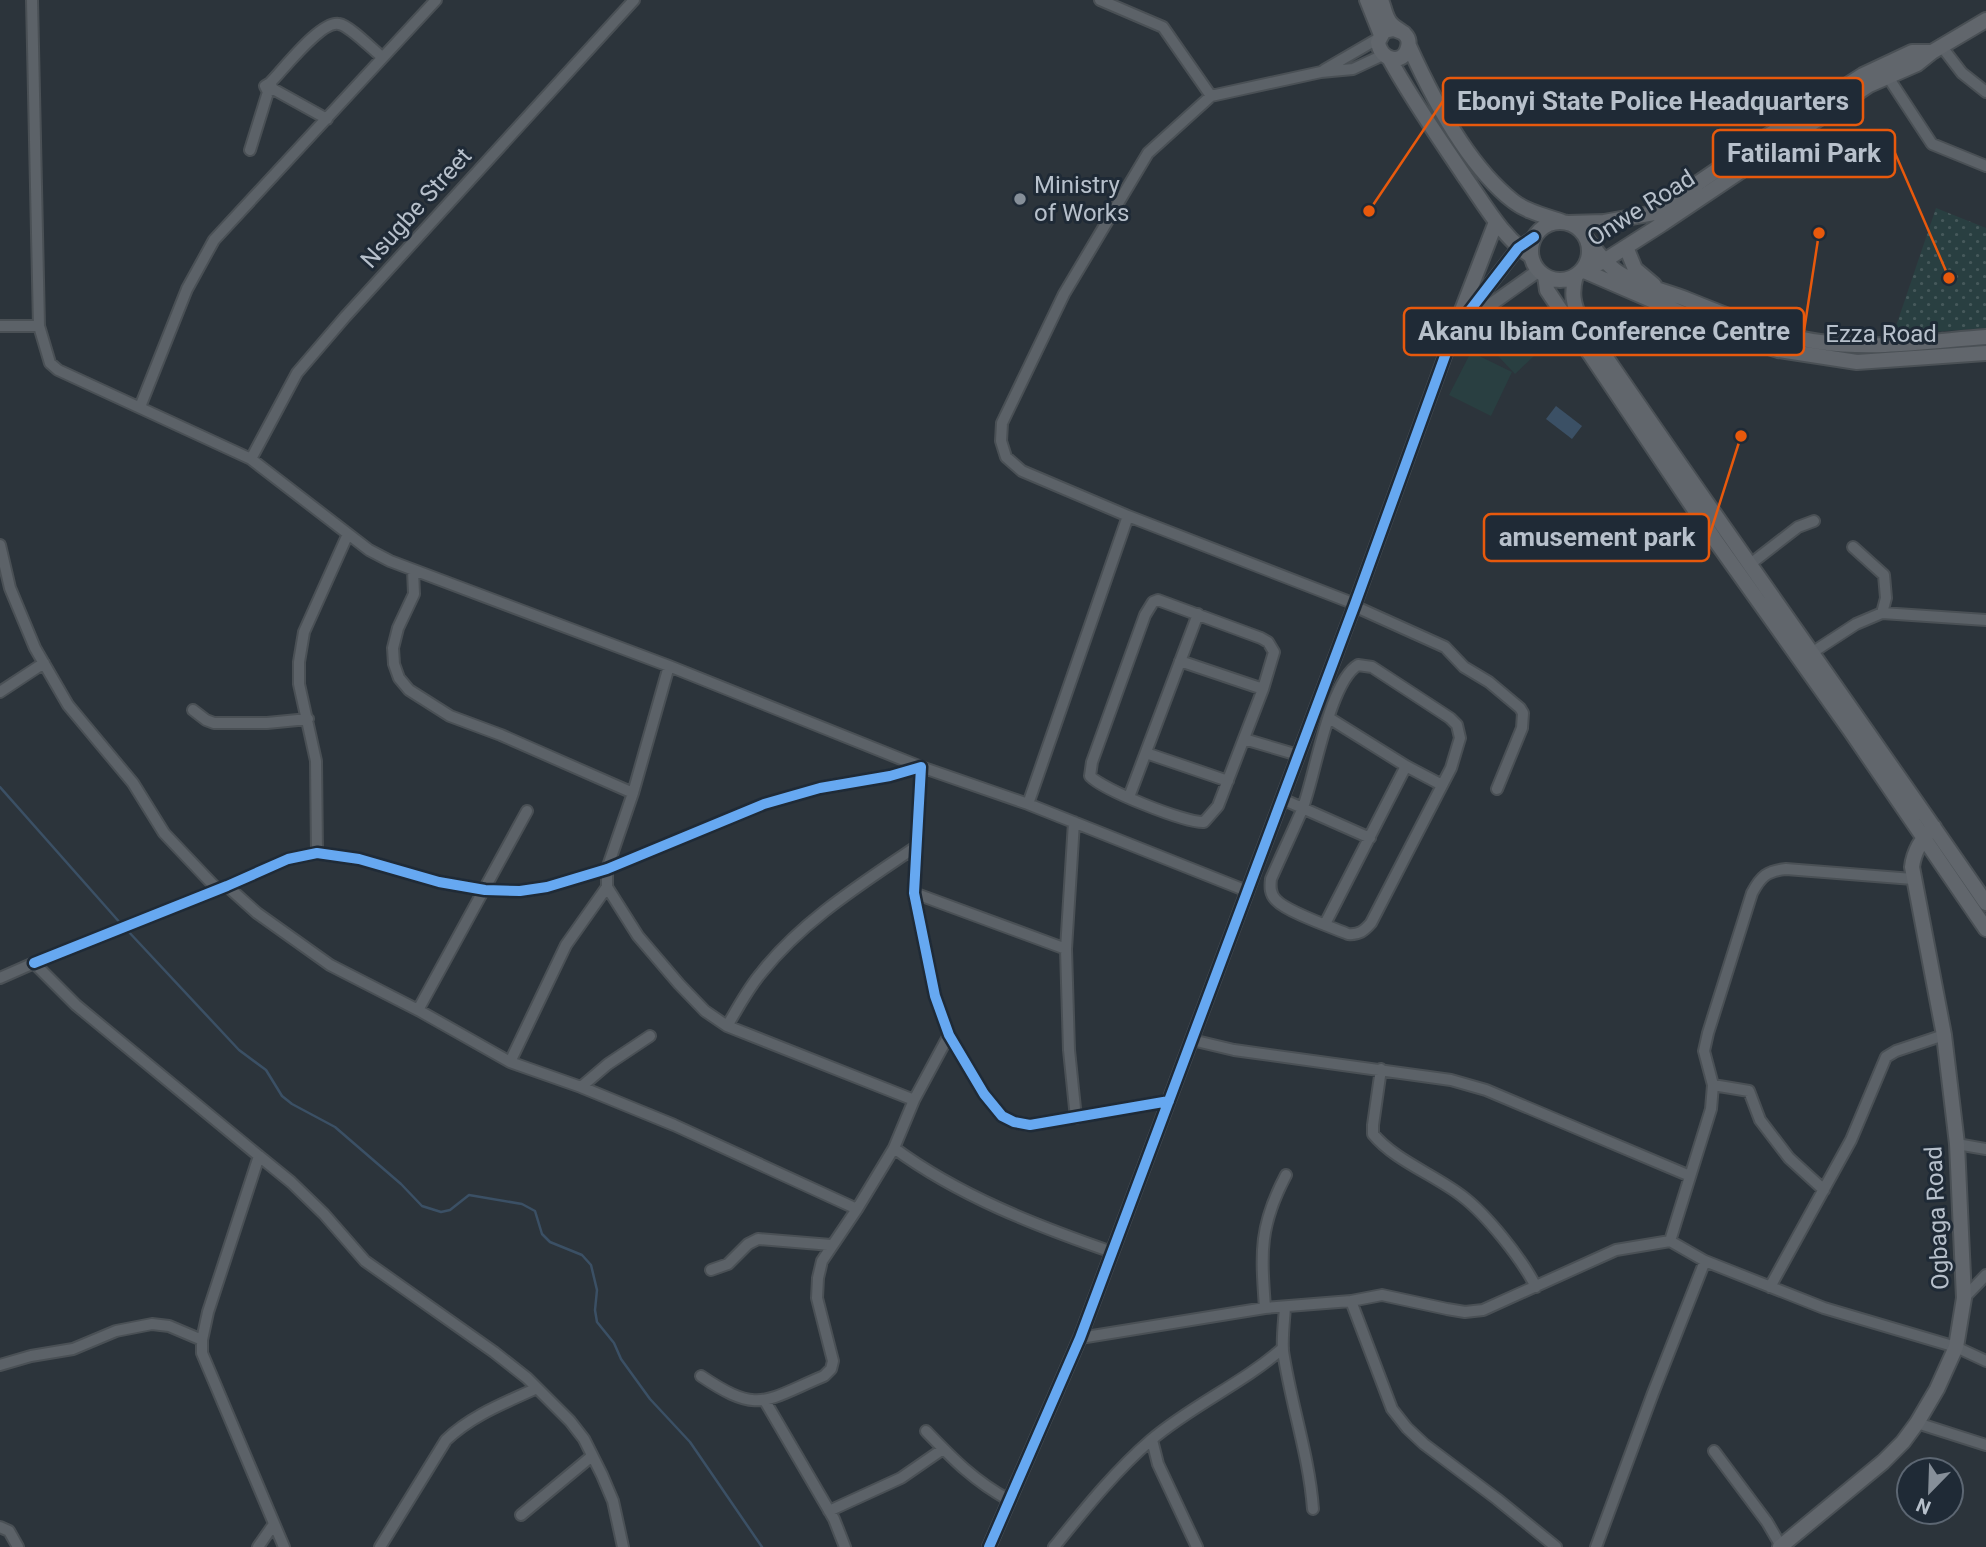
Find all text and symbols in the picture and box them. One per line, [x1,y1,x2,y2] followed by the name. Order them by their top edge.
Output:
[1443,78,1863,125] callout: Ebonyi State Police Headquarters
[1457,86,1849,116] text: Ebonyi State Police Headquarters
[1713,130,1895,177] callout: Fatilami Park
[1727,138,1882,168] text: Fatilami Park
[355,142,477,274] street label: Nsugbe Street
[1582,164,1700,252] street label: Onwe Road
[1034,171,1129,227] place label: Ministry of Works
[1012,191,1028,207] marker: Ministry of Works
[1404,308,1804,355] callout: Akanu Ibiam Conference Centre
[1418,316,1790,346] text: Akanu Ibiam Conference Centre
[1825,320,1937,348] street label: Ezza Road
[1484,514,1709,561] callout: amusement park
[1499,522,1696,552] text: amusement park
[1919,1145,1955,1291] street label: Ogbaga Road
[1895,1456,1965,1526] north arrow
[1913,1493,1934,1519] text: N

